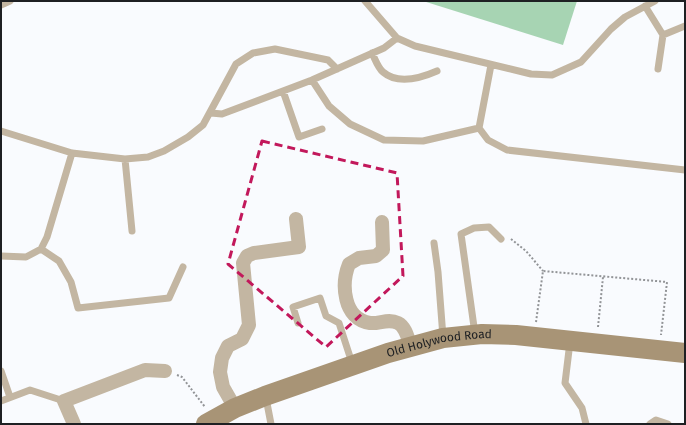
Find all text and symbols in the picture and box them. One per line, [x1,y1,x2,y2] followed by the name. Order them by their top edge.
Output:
[385,327,492,360] street label: Old Holywood Road

